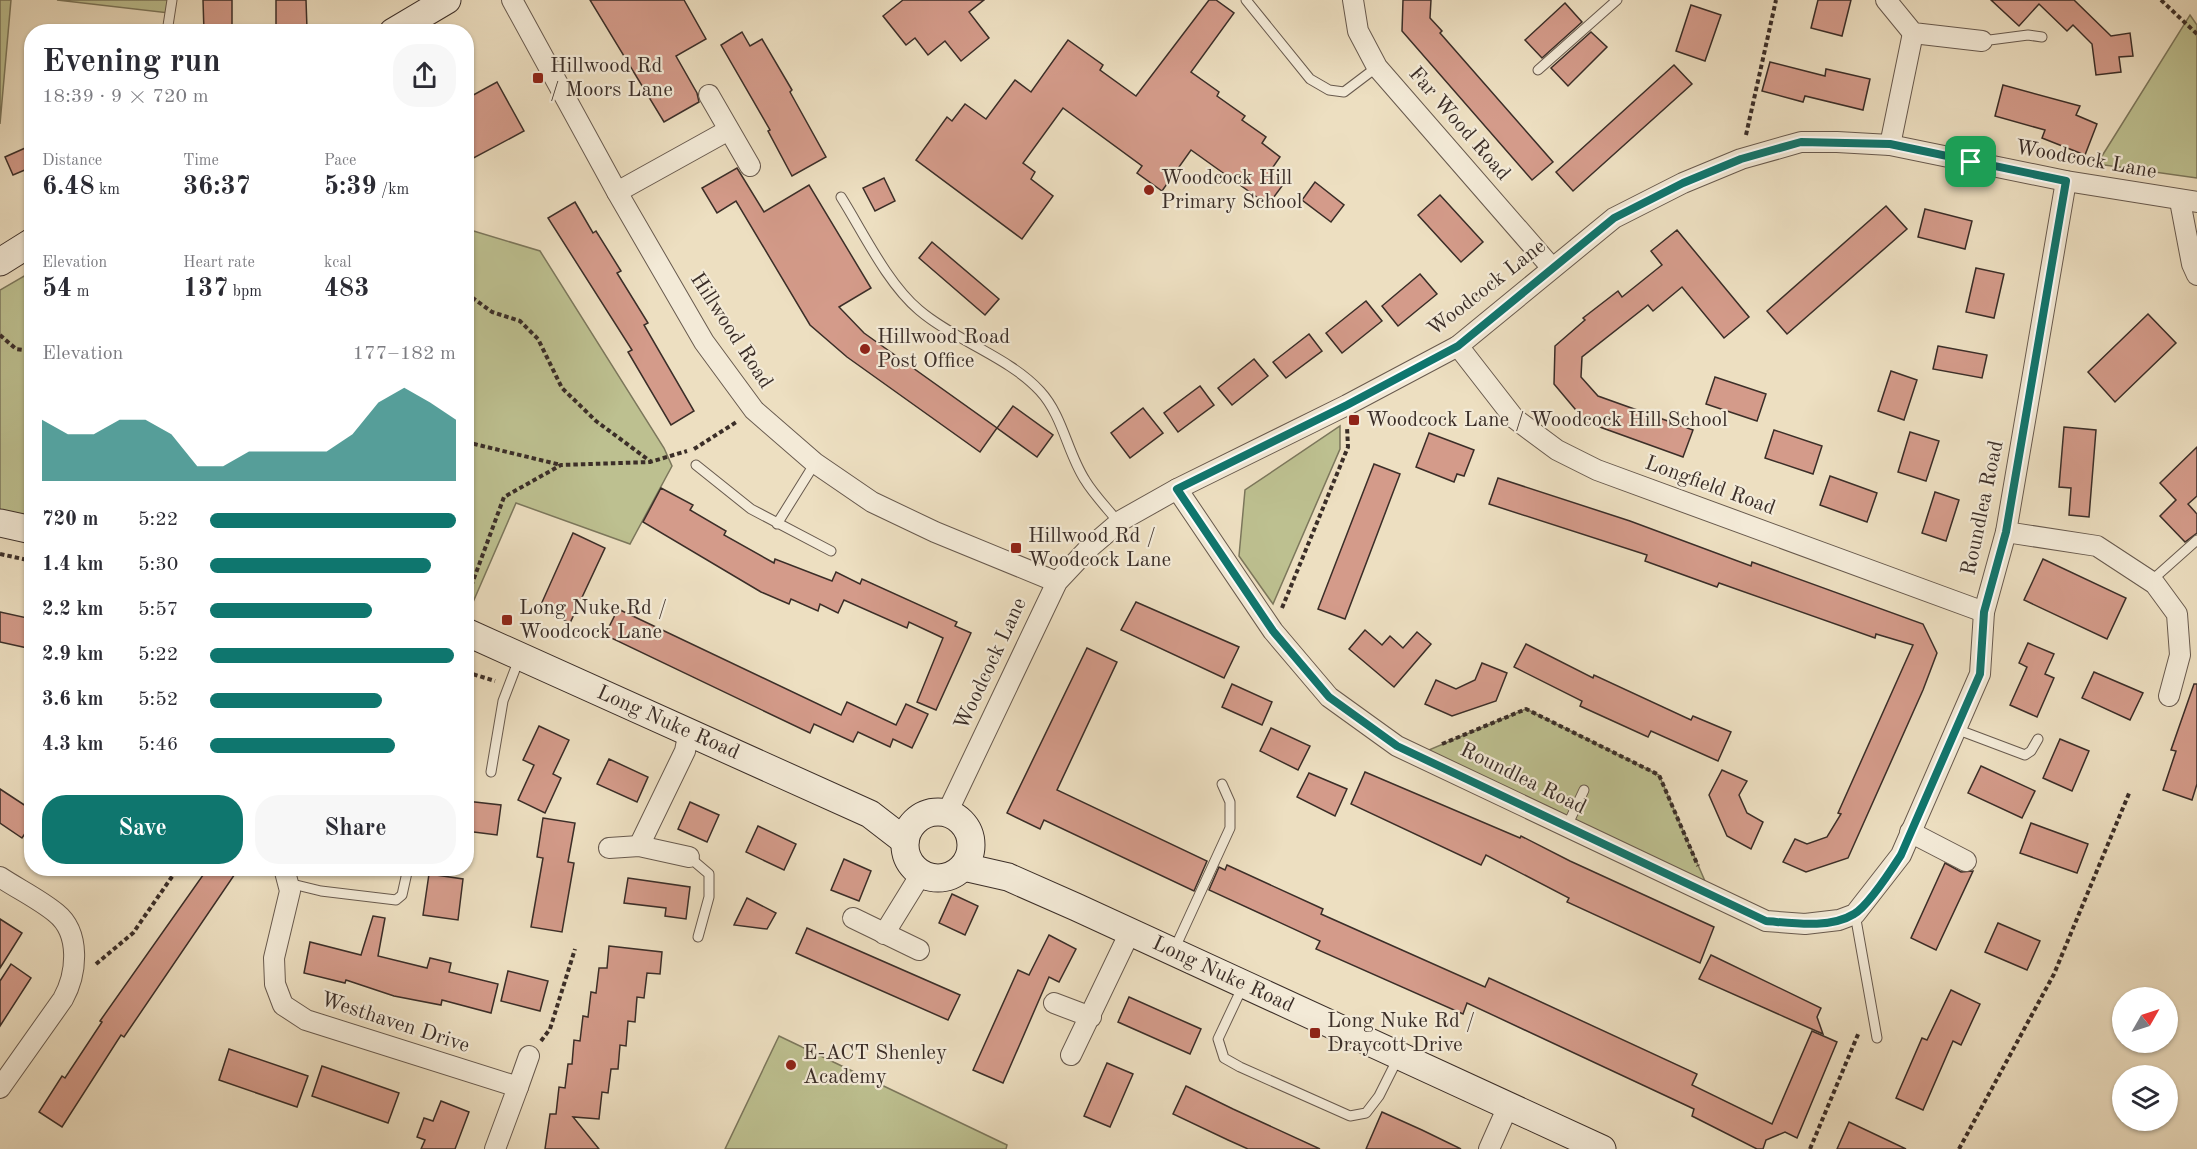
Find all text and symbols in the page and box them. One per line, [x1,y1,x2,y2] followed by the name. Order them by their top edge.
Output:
[393,44,456,107] button: share
[42,46,221,79] text: Evening run
[550,56,673,101] place label: Hillwood Rd / Moors Lane
[1404,63,1514,185] street label: Far Wood Road
[531,71,545,85] marker: Hillwood Rd / Moors Lane
[42,87,209,107] text: 18:39 · 9 × 720 m
[1945,136,1996,187] pin
[2014,137,2158,183] street label: Woodcock Lane
[1954,145,1987,178] icon: arrive
[42,153,102,169] text: Distance
[183,153,219,169] text: Time
[324,153,356,169] text: Pace
[1161,168,1303,213] place label: Woodcock Hill Primary School
[42,174,95,200] text: 6.48
[183,174,251,200] text: 36:37
[324,174,377,200] text: 5:39
[95,182,120,198] text: km
[377,182,409,198] text: /km
[1142,183,1156,197] marker: Woodcock Hill Primary School
[1424,236,1550,340] street label: Woodcock Lane
[42,255,107,271] text: Elevation
[183,255,255,271] text: Heart rate
[324,255,352,271] text: kcal
[686,269,776,393] street label: Hillwood Road
[42,276,72,302] text: 54
[183,276,228,302] text: 137
[324,276,369,302] text: 483
[72,284,89,300] text: m
[228,284,262,300] text: bpm
[877,327,1010,372] place label: Hillwood Road Post Office
[858,342,872,356] marker: Hillwood Road Post Office
[42,344,123,364] text: Elevation
[353,344,456,364] text: 177–182 m
[1366,410,1728,431] place label: Woodcock Lane / Woodcock Hill School
[1347,413,1361,427] marker: Woodcock Lane / Woodcock Hill School
[1958,439,2008,577] street label: Roundlea Road
[1642,453,1778,519] street label: Longfield Road
[42,510,98,530] text: 720 m
[138,510,178,530] text: 5:22
[1028,526,1171,571] place label: Hillwood Rd / Woodcock Lane
[1009,541,1023,555] marker: Hillwood Rd / Woodcock Lane
[42,555,104,575] text: 1.4 km
[138,555,178,575] text: 5:30
[951,595,1031,733] street label: Woodcock Lane
[519,598,667,643] place label: Long Nuke Rd / Woodcock Lane
[42,600,104,620] text: 2.2 km
[138,600,178,620] text: 5:57
[500,613,514,627] marker: Long Nuke Rd / Woodcock Lane
[42,645,104,665] text: 2.9 km
[138,645,178,665] text: 5:22
[594,682,742,764] street label: Long Nuke Road
[42,690,104,710] text: 3.6 km
[138,690,178,710] text: 5:52
[42,735,104,755] text: 4.3 km
[138,735,178,755] text: 5:46
[1457,739,1589,819] street label: Roundlea Road
[42,795,243,864] button: Save
[255,795,456,864] button: Share
[1149,933,1297,1017] street label: Long Nuke Road
[2112,987,2178,1053] north arrow
[2112,987,2178,1131] map controls
[318,989,472,1057] street label: Westhaven Drive
[1327,1011,1475,1056] place label: Long Nuke Rd / Draycott Drive
[1308,1026,1322,1040] marker: Long Nuke Rd / Draycott Drive
[803,1043,947,1088] place label: E-ACT Shenley Academy
[784,1058,798,1072] marker: E-ACT Shenley Academy
[2112,1065,2178,1131] button: layers

